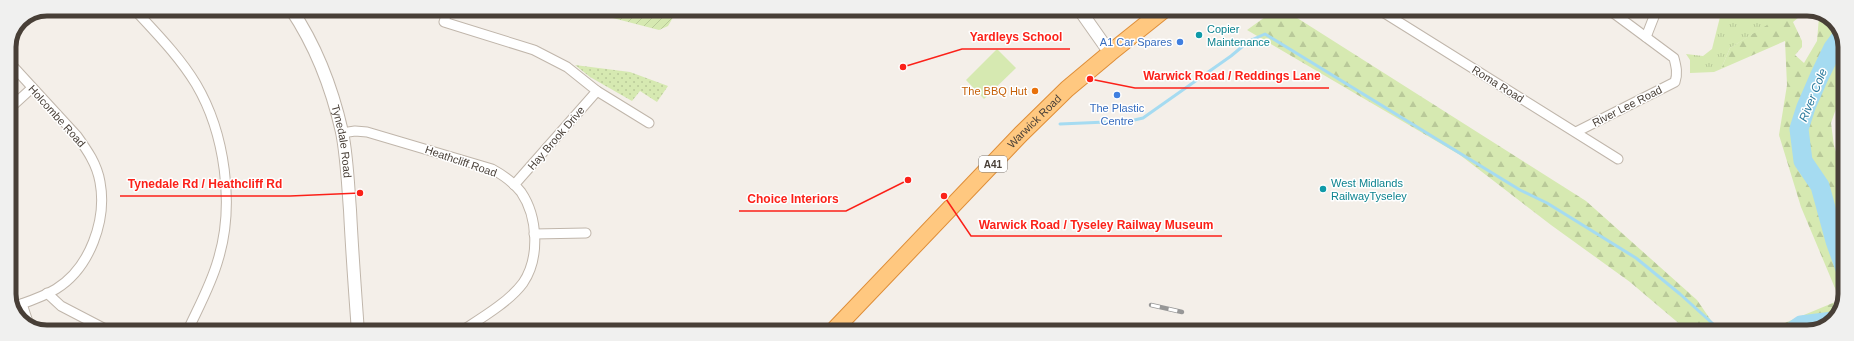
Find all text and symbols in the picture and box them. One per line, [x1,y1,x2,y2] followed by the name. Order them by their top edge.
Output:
[1207,23,1270,48] place label: Copier Maintenance
[962,25,1070,49] callout: Yardleys School
[970,30,1062,44] text: Yardleys School
[1194,30,1204,40] marker: Copier Maintenance
[1100,36,1172,48] place label: A1 Car Spares
[1175,37,1185,47] marker: A1 Car Spares
[1470,63,1526,105] street label: Roma Road
[1135,64,1329,88] callout: Warwick Road / Reddings Lane
[1796,66,1830,124] water label: River Cole
[1143,69,1321,83] text: Warwick Road / Reddings Lane
[26,83,88,149] street label: Holcombe Road
[1590,83,1664,129] street label: River Lee Road
[962,85,1027,97] place label: The BBQ Hut
[1030,86,1040,96] marker: The BBQ Hut
[1112,90,1122,100] marker: The Plastic Centre
[1005,92,1063,150] street label: Warwick Road
[1090,102,1145,127] place label: The Plastic Centre
[329,103,354,178] street label: Tynedale Road
[525,104,587,172] street label: Hay Brook Drive
[424,143,498,179] street label: Heathcliff Road
[979,156,1007,172] road number: A41
[120,172,290,196] callout: Tynedale Rd / Heathcliff Rd
[128,177,282,191] text: Tynedale Rd / Heathcliff Rd
[1331,177,1407,202] place label: West Midlands RailwayTyseley
[1318,184,1328,194] marker: West Midlands RailwayTyseley
[739,187,846,211] callout: Choice Interiors
[747,192,839,206] text: Choice Interiors
[971,212,1222,236] callout: Warwick Road / Tyseley Railway Museum
[979,218,1213,232] text: Warwick Road / Tyseley Railway Museum

